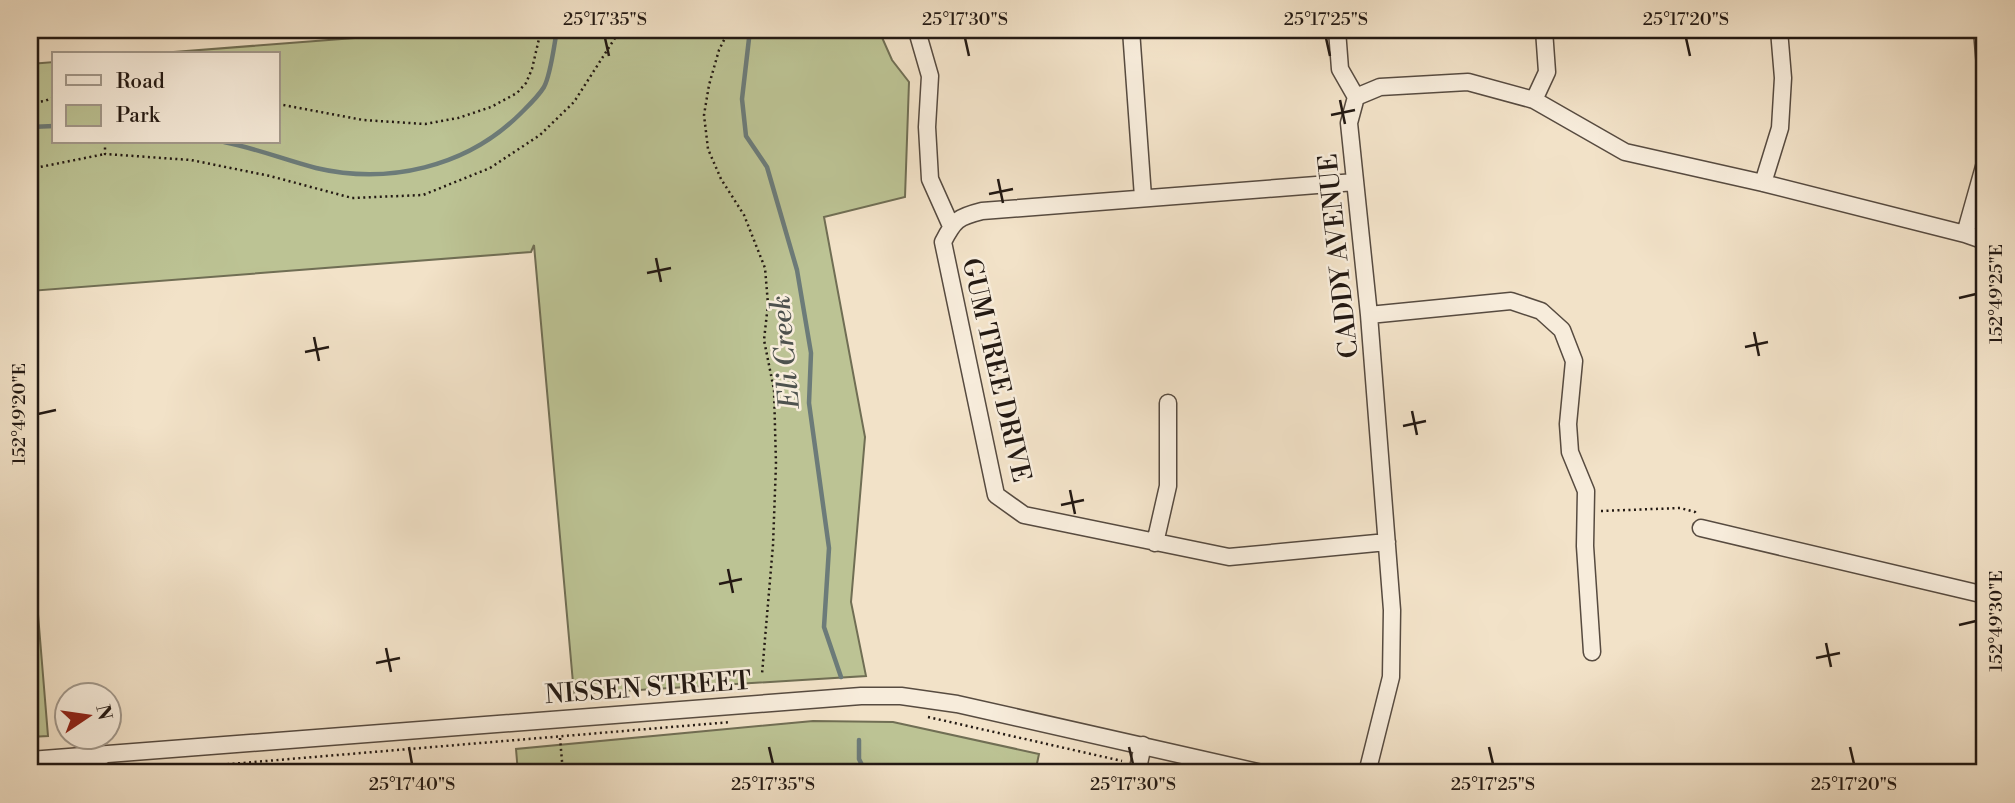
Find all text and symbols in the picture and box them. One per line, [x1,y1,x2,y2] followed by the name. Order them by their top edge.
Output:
[563,8,647,31] text: 25°17'35"S
[922,8,1008,31] text: 25°17'30"S
[1284,8,1368,31] text: 25°17'25"S
[1643,8,1729,31] text: 25°17'20"S
[52,52,280,144] legend
[116,69,165,95] text: Road
[116,103,161,129] text: Park
[1312,152,1366,360] street label: CADDY AVENUE
[1985,244,2008,344] text: 152°49'25"E
[955,255,1037,485] street label: GUM TREE DRIVE
[763,294,808,412] water label: Eli Creek
[8,363,31,465] text: 152°49'20"E
[1985,570,2008,672] text: 152°49'30"E
[544,665,752,711] street label: NISSEN STREET
[52,680,122,750] north arrow
[90,702,117,722] text: N
[369,773,455,796] text: 25°17'40"S
[731,773,815,796] text: 25°17'35"S
[1090,773,1176,796] text: 25°17'30"S
[1451,773,1535,796] text: 25°17'25"S
[1811,773,1897,796] text: 25°17'20"S

